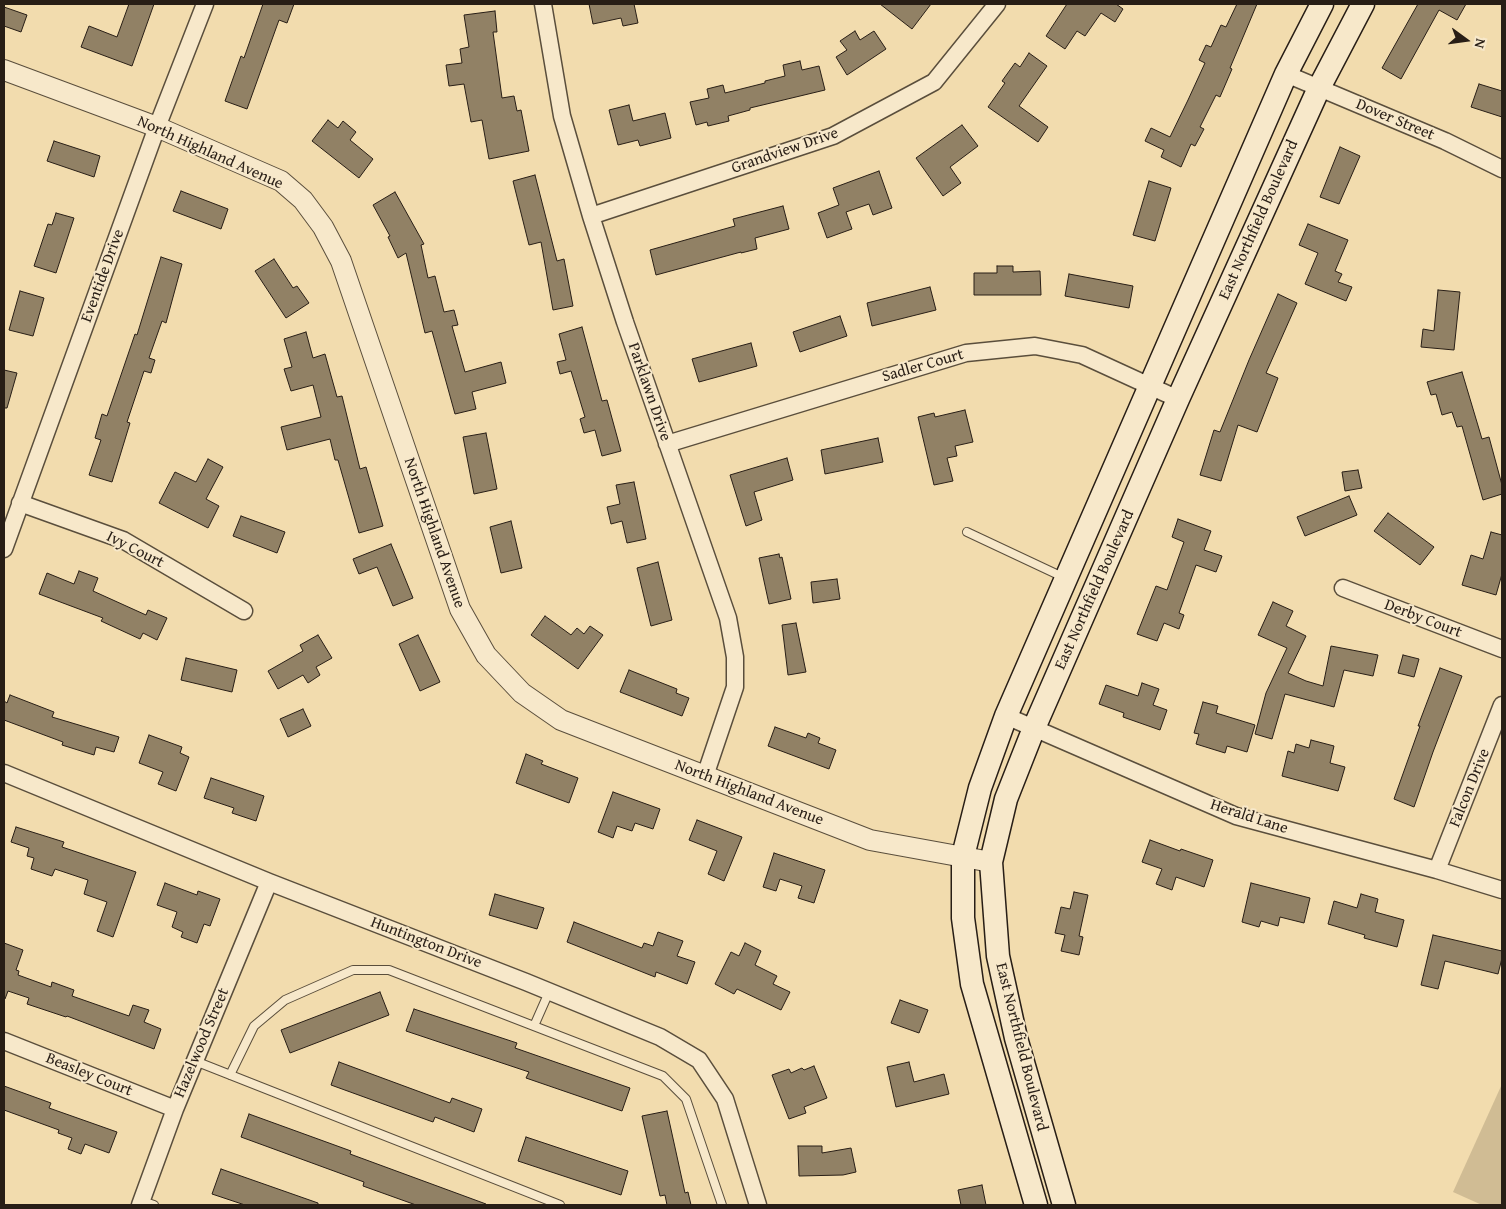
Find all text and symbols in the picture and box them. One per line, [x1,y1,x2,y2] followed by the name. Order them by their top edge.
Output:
[1441,15,1491,65] north arrow
[1470,37,1491,51] text: N
[1353,95,1437,145] street label: Dover Street
[134,112,286,194] street label: North Highland Avenue
[729,124,841,178] street label: Grandview Drive
[1215,137,1303,303] street label: East Northfield Boulevard
[77,227,129,325] street label: Eventide Drive
[623,340,675,444] street label: Parklawn Drive
[880,345,966,387] street label: Sadler Court
[399,455,469,611] street label: North Highland Avenue
[1051,507,1139,673] street label: East Northfield Boulevard
[103,527,167,573] street label: Ivy Court
[1382,595,1464,643] street label: Derby Court
[1446,746,1494,830] street label: Falcon Drive
[672,756,826,830] street label: North Highland Avenue
[1208,795,1290,839] street label: Herald Lane
[368,913,484,973] street label: Huntington Drive
[991,961,1051,1133] street label: East Northfield Boulevard
[170,985,234,1101] street label: Hazelwood Street
[43,1049,135,1101] street label: Beasley Court

